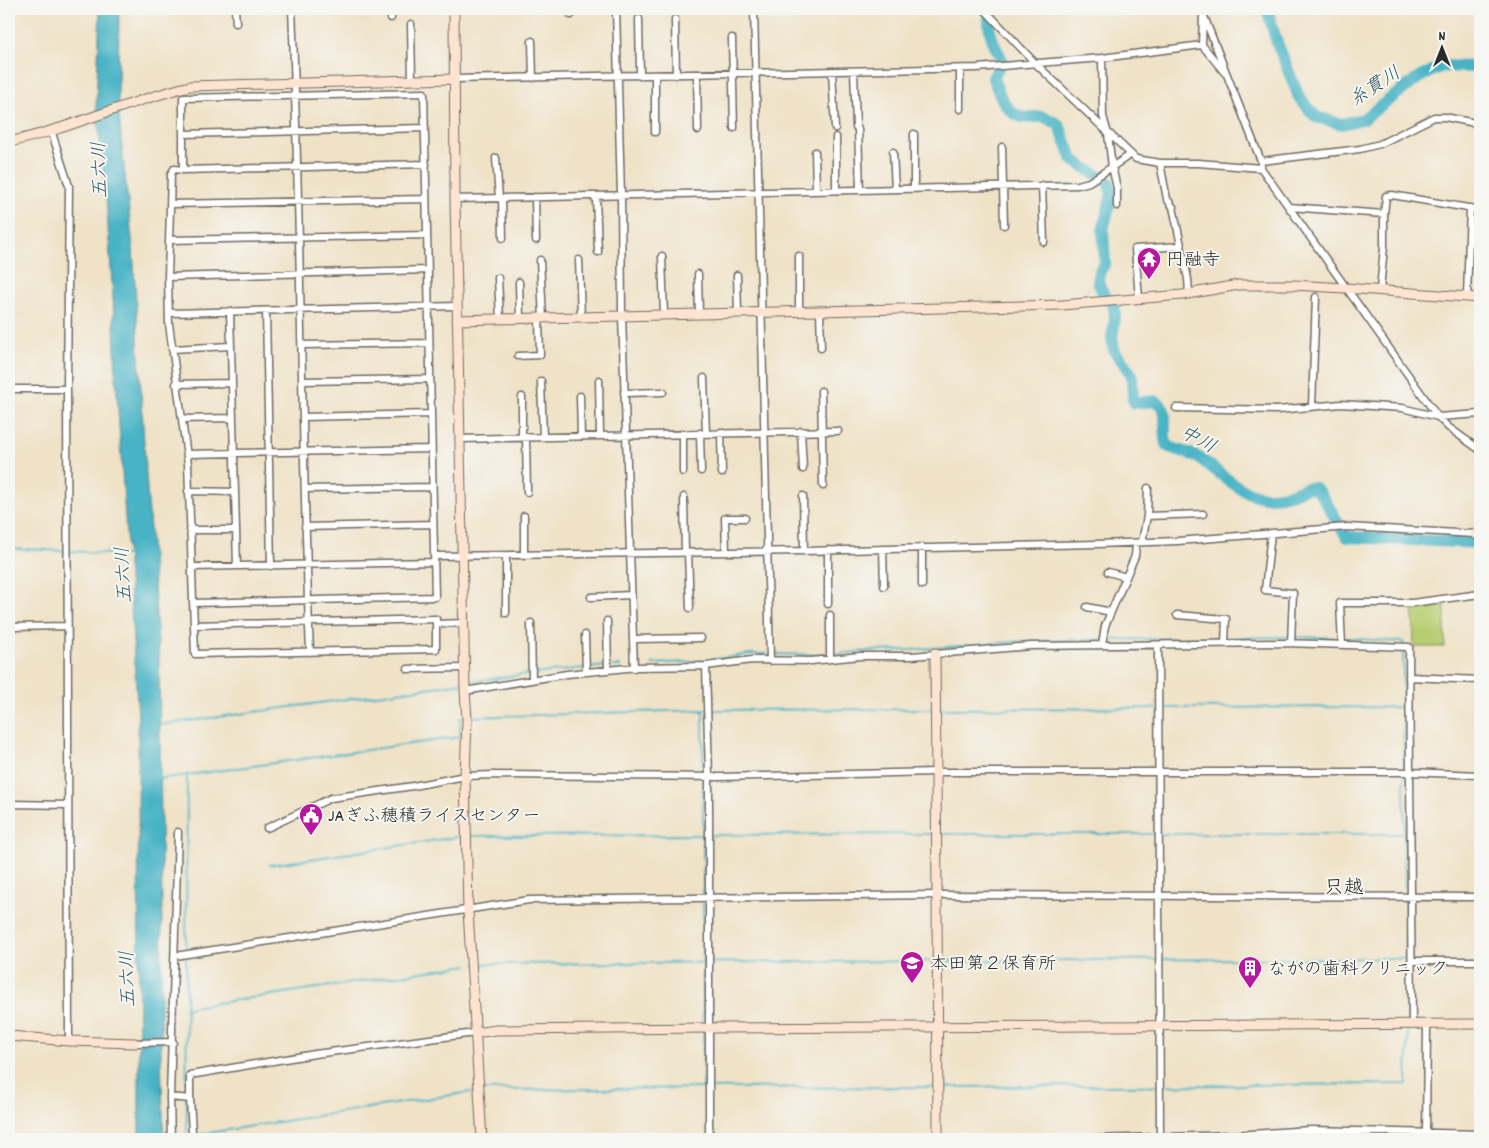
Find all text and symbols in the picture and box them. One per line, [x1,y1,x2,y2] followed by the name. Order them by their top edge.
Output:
[1416,22,1466,72] north arrow
[1439,27,1446,47] text: N
[1345,61,1407,115] water label: 糸貫川
[87,141,116,199] water label: 五六川
[1136,246,1162,280] temple icon: 円融寺
[1166,249,1220,274] place label: 円融寺
[1174,420,1220,462] water label: 中川
[111,546,140,604] water label: 五六川
[298,802,324,836] public building icon: JAぎふ穂積ライスセンター
[328,805,540,830] place label: JAぎふ穂積ライスセンター
[1324,875,1364,903] district label: 只越
[115,950,144,1008] water label: 五六川
[899,950,925,984] school or university icon: 本田第２保育所
[930,953,1056,978] place label: 本田第２保育所
[1237,955,1263,989] building icon: ながの歯科クリニック
[1268,958,1448,983] place label: ながの歯科クリニック

